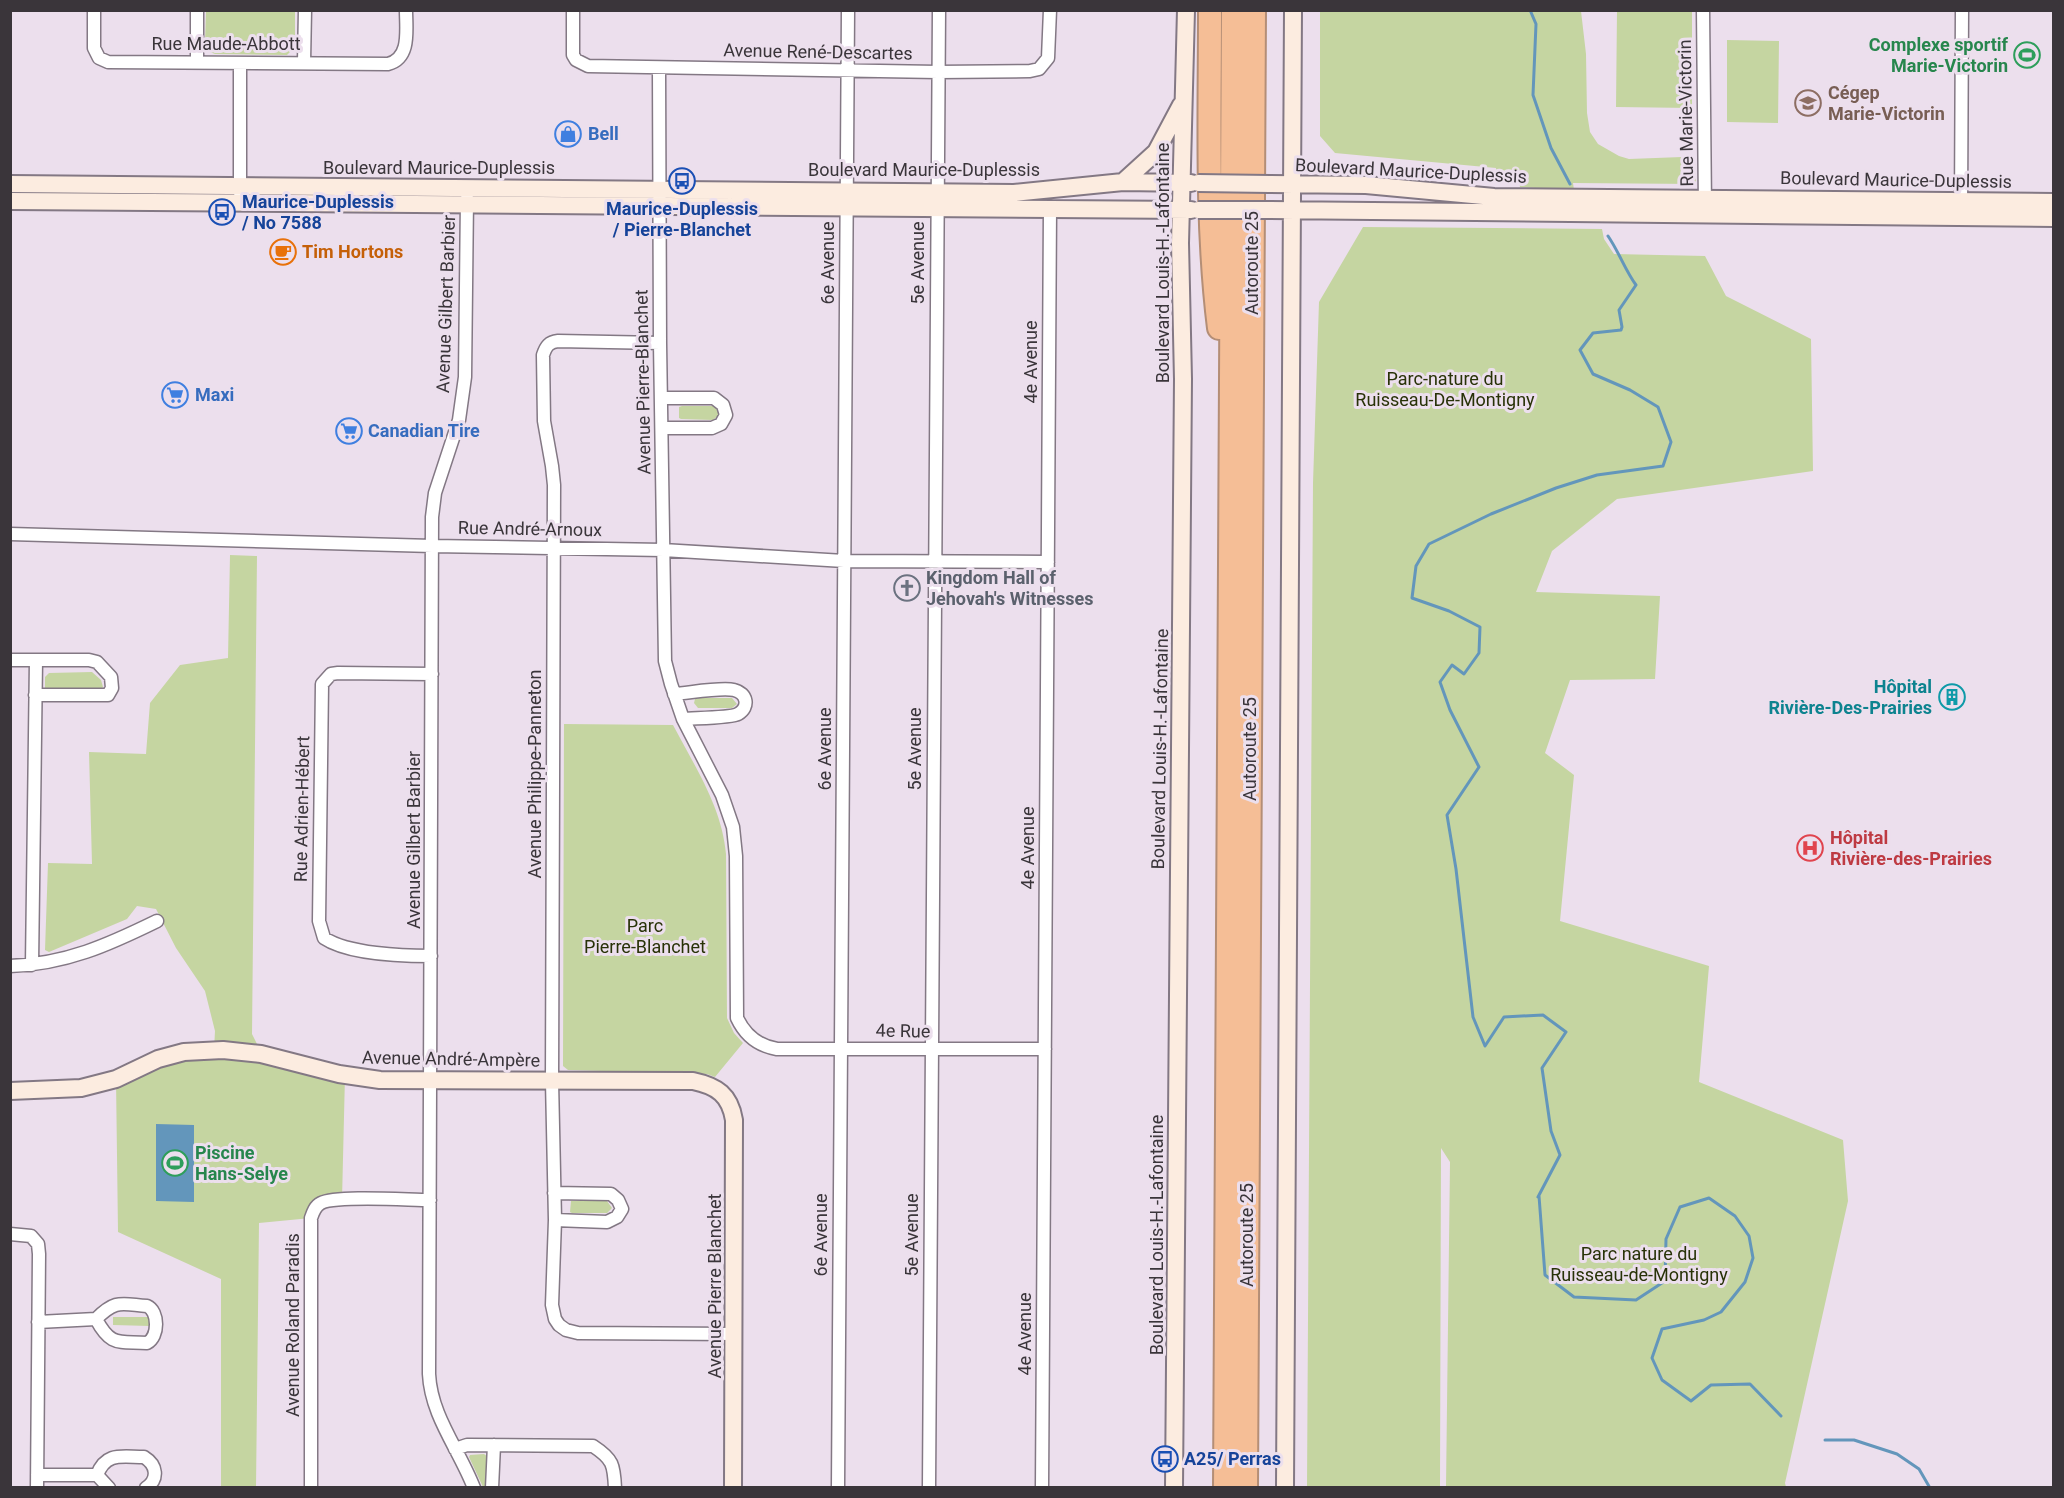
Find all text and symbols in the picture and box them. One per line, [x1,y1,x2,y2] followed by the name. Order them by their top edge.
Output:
[151,33,301,54] street label: Rue Maude-Abbott
[1869,34,2009,76] place label: Complexe sportif Marie-Victorin
[723,39,913,64] street label: Avenue René-Descartes
[1674,39,1697,187] street label: Rue Marie-Victorin
[2012,40,2042,70] sports icon: Complexe sportif Marie-Victorin
[1828,82,1945,124] place label: Cégep Marie-Victorin
[1793,88,1823,118] school or university icon: Cégep Marie-Victorin
[553,119,583,149] shop icon: Bell
[588,123,619,144] place label: Bell
[1152,143,1173,383] street label: Boulevard Louis-H.-Lafontaine
[1295,154,1527,187] street label: Boulevard Maurice-Duplessis
[323,157,555,178] street label: Boulevard Maurice-Duplessis
[808,159,1040,180] street label: Boulevard Maurice-Duplessis
[667,166,697,196] bus stop icon: Maurice-Duplessis / Pierre-Blanchet
[1780,167,2012,192] street label: Boulevard Maurice-Duplessis
[241,191,394,233] place label: Maurice-Duplessis / No 7588
[207,197,237,227] bus stop icon: Maurice-Duplessis / No 7588
[606,198,758,240] place label: Maurice-Duplessis / Pierre-Blanchet
[1241,211,1262,315] street label: Autoroute 25
[432,215,459,393] street label: Avenue Gilbert Barbier
[817,222,838,305] street label: 6e Avenue
[907,222,928,305] street label: 5e Avenue
[268,237,298,267] cafe icon: Tim Hortons
[302,241,403,262] place label: Tim Hortons
[630,289,655,475] street label: Avenue Pierre-Blanchet
[1020,321,1041,404] street label: 4e Avenue
[1355,368,1535,410] park label: Parc-nature du Ruisseau-De-Montigny
[160,380,190,410] supermarket icon: Maxi
[195,384,234,405] place label: Maxi
[334,416,364,446] supermarket icon: Canadian Tire
[368,420,480,441] place label: Canadian Tire
[458,517,602,540] street label: Rue André-Arnoux
[926,567,1094,609] place label: Kingdom Hall of Jehovah's Witnesses
[892,573,922,603] church icon: Kingdom Hall of Jehovah's Witnesses
[1147,628,1172,870] street label: Boulevard Louis-H.-Lafontaine
[524,670,545,878] street label: Avenue Philippe-Panneton
[1768,676,1932,718] place label: Hôpital Rivière-Des-Prairies
[1937,682,1967,712] building icon: Hôpital Rivière-Des-Prairies
[1239,697,1260,801] street label: Autoroute 25
[814,708,835,791] street label: 6e Avenue
[904,708,925,791] street label: 5e Avenue
[290,736,313,882] street label: Rue Adrien-Hébert
[403,751,424,929] street label: Avenue Gilbert Barbier
[1017,807,1038,890] street label: 4e Avenue
[1830,827,1992,869] place label: Hôpital Rivière-des-Prairies
[1795,833,1825,863] hospital icon: Hôpital Rivière-des-Prairies
[584,915,706,957] park label: Parc Pierre-Blanchet
[875,1020,931,1041] street label: 4e Rue
[362,1046,540,1071] street label: Avenue André-Ampère
[1146,1115,1167,1355] street label: Boulevard Louis-H.-Lafontaine
[195,1142,288,1184] place label: Piscine Hans-Selye
[160,1148,190,1178] sports icon: Piscine Hans-Selye
[1236,1183,1257,1287] street label: Autoroute 25
[704,1194,725,1378] street label: Avenue Pierre Blanchet
[810,1194,831,1277] street label: 6e Avenue
[901,1194,922,1277] street label: 5e Avenue
[282,1233,303,1417] street label: Avenue Roland Paradis
[1550,1243,1728,1285] park label: Parc nature du Ruisseau-de-Montigny
[1014,1293,1035,1376] street label: 4e Avenue
[1150,1444,1180,1474] bus stop icon: A25/ Perras
[1184,1448,1281,1469] place label: A25/ Perras

